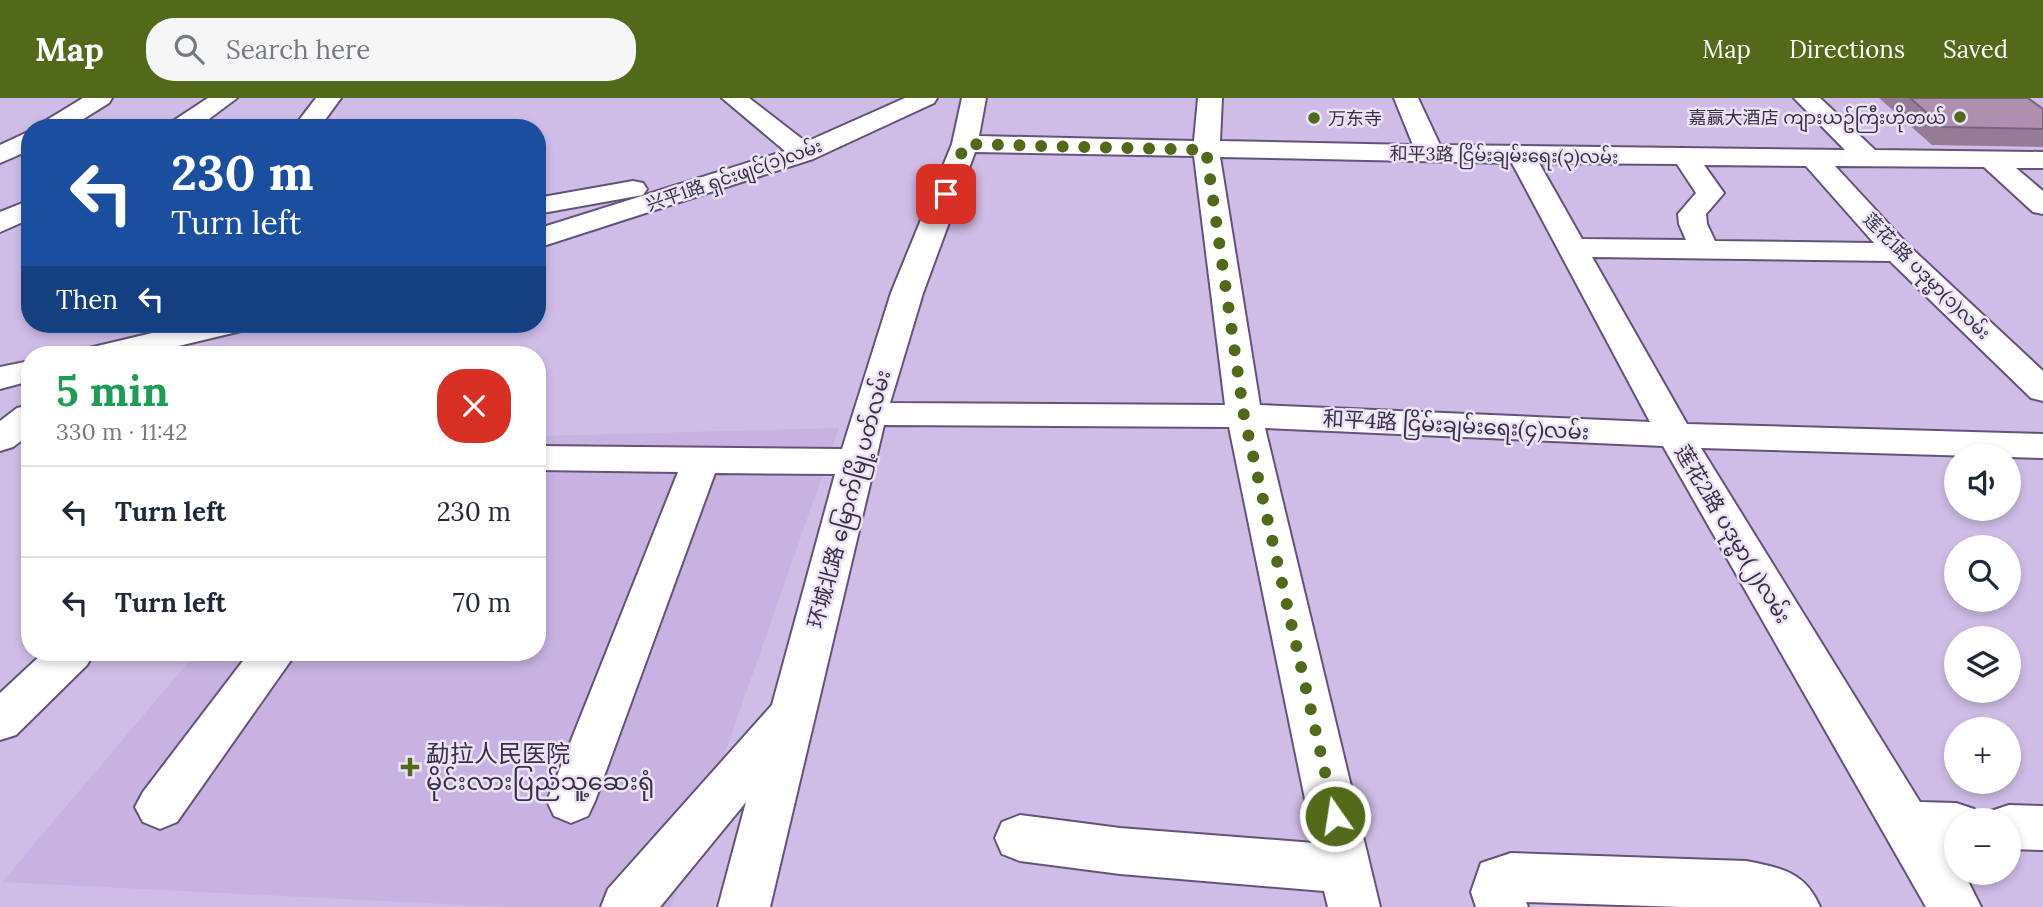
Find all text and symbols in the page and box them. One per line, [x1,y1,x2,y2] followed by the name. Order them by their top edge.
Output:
[146,18,636,81] search box
[35,28,104,70] text: Map
[170,30,208,68] icon: search
[226,33,370,66] text: Search here
[1702,34,1751,65] text: Map
[1789,34,1905,65] text: Directions
[1943,34,2008,65] text: Saved
[1689,104,1946,133] place label: 嘉赢大酒店 ကျားယဥ်ကြီးဟိုတယ်
[1328,107,1382,130] place label: 万东寺
[1952,109,1968,125] marker: 嘉赢大酒店 ကျားယဥ်ကြီးဟိုတယ်
[1306,110,1322,126] marker: 万东寺
[643,133,826,220] street label: 兴平1路 ရှင်းဖျင်(၁)လမ်း
[1389,140,1619,172] street label: 和平3路 ငြိမ်းချမ်းရေး(၃)လမ်း
[171,141,314,203] text: 230 m
[56,147,147,238] icon: left
[916,164,976,224] pin
[927,175,965,213] icon: arrive
[171,202,301,243] text: Turn left
[1856,207,1996,347] street label: 莲花1路 ပဒုမ္မာ(၁)လမ်း
[132,280,170,318] icon: left
[56,283,118,316] text: Then
[56,364,169,418] text: 5 min
[800,366,900,632] street label: 环城北路 မြောက်မြို့ပတ်လမ်း
[437,369,511,443] button: close
[1322,403,1590,450] street label: 和平4路 ငြိမ်းချမ်းရေး(၄)လမ်း
[56,417,188,446] text: 330 m · 11:42
[1665,439,1799,630] street label: 莲花2路 ပဒုမ္မာ(၂)လမ်း
[1944,444,2021,885] map controls
[1944,444,2021,521] button: sound
[56,493,94,531] icon: left
[115,495,226,528] text: Turn left
[437,495,511,528] text: 230 m
[1944,535,2021,612] button: search
[56,584,94,622] icon: left
[115,586,226,619] text: Turn left
[453,586,511,619] text: 70 m
[1944,626,2021,703] button: layers
[1944,717,2021,794] button: +
[426,738,654,801] place label: 勐拉人民医院 မိုင်းလားပြည်သူ့ဆေးရုံ
[400,757,420,777] marker: 勐拉人民医院 မိုင်းလားပြည်သူ့ဆေးရုံ
[1298,779,1372,853] position arrow
[1944,808,2021,885] button: −

